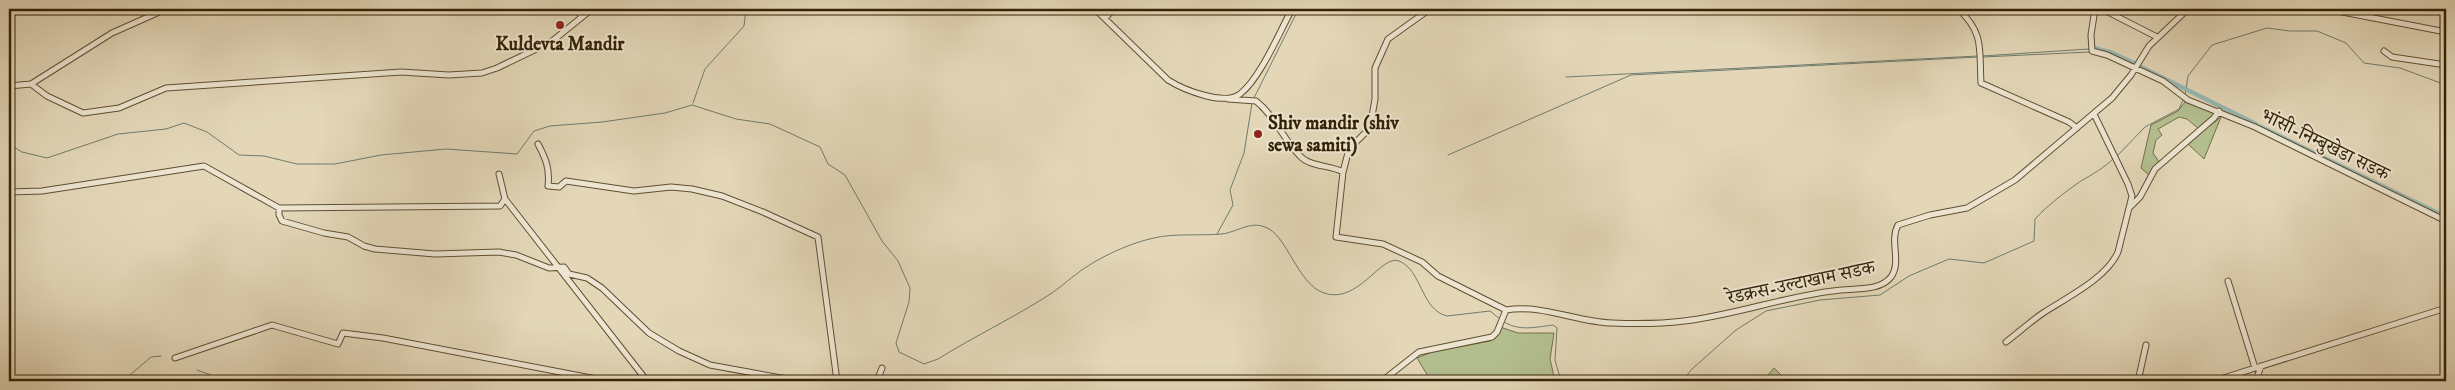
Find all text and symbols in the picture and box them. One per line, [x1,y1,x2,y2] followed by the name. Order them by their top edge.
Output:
[554,19,566,31] marker: Kuldevta Mandir
[496,33,625,56] place label: Kuldevta Mandir
[2257,103,2395,187] street label: भांसी-निम्बुखेडा सडक
[1268,112,1399,157] place label: Shiv mandir (shiv sewa samiti)
[1252,128,1264,140] marker: Shiv mandir (shiv sewa samiti)
[1722,255,1879,310] street label: रेडक्रस-उल्टाखाम सडक

